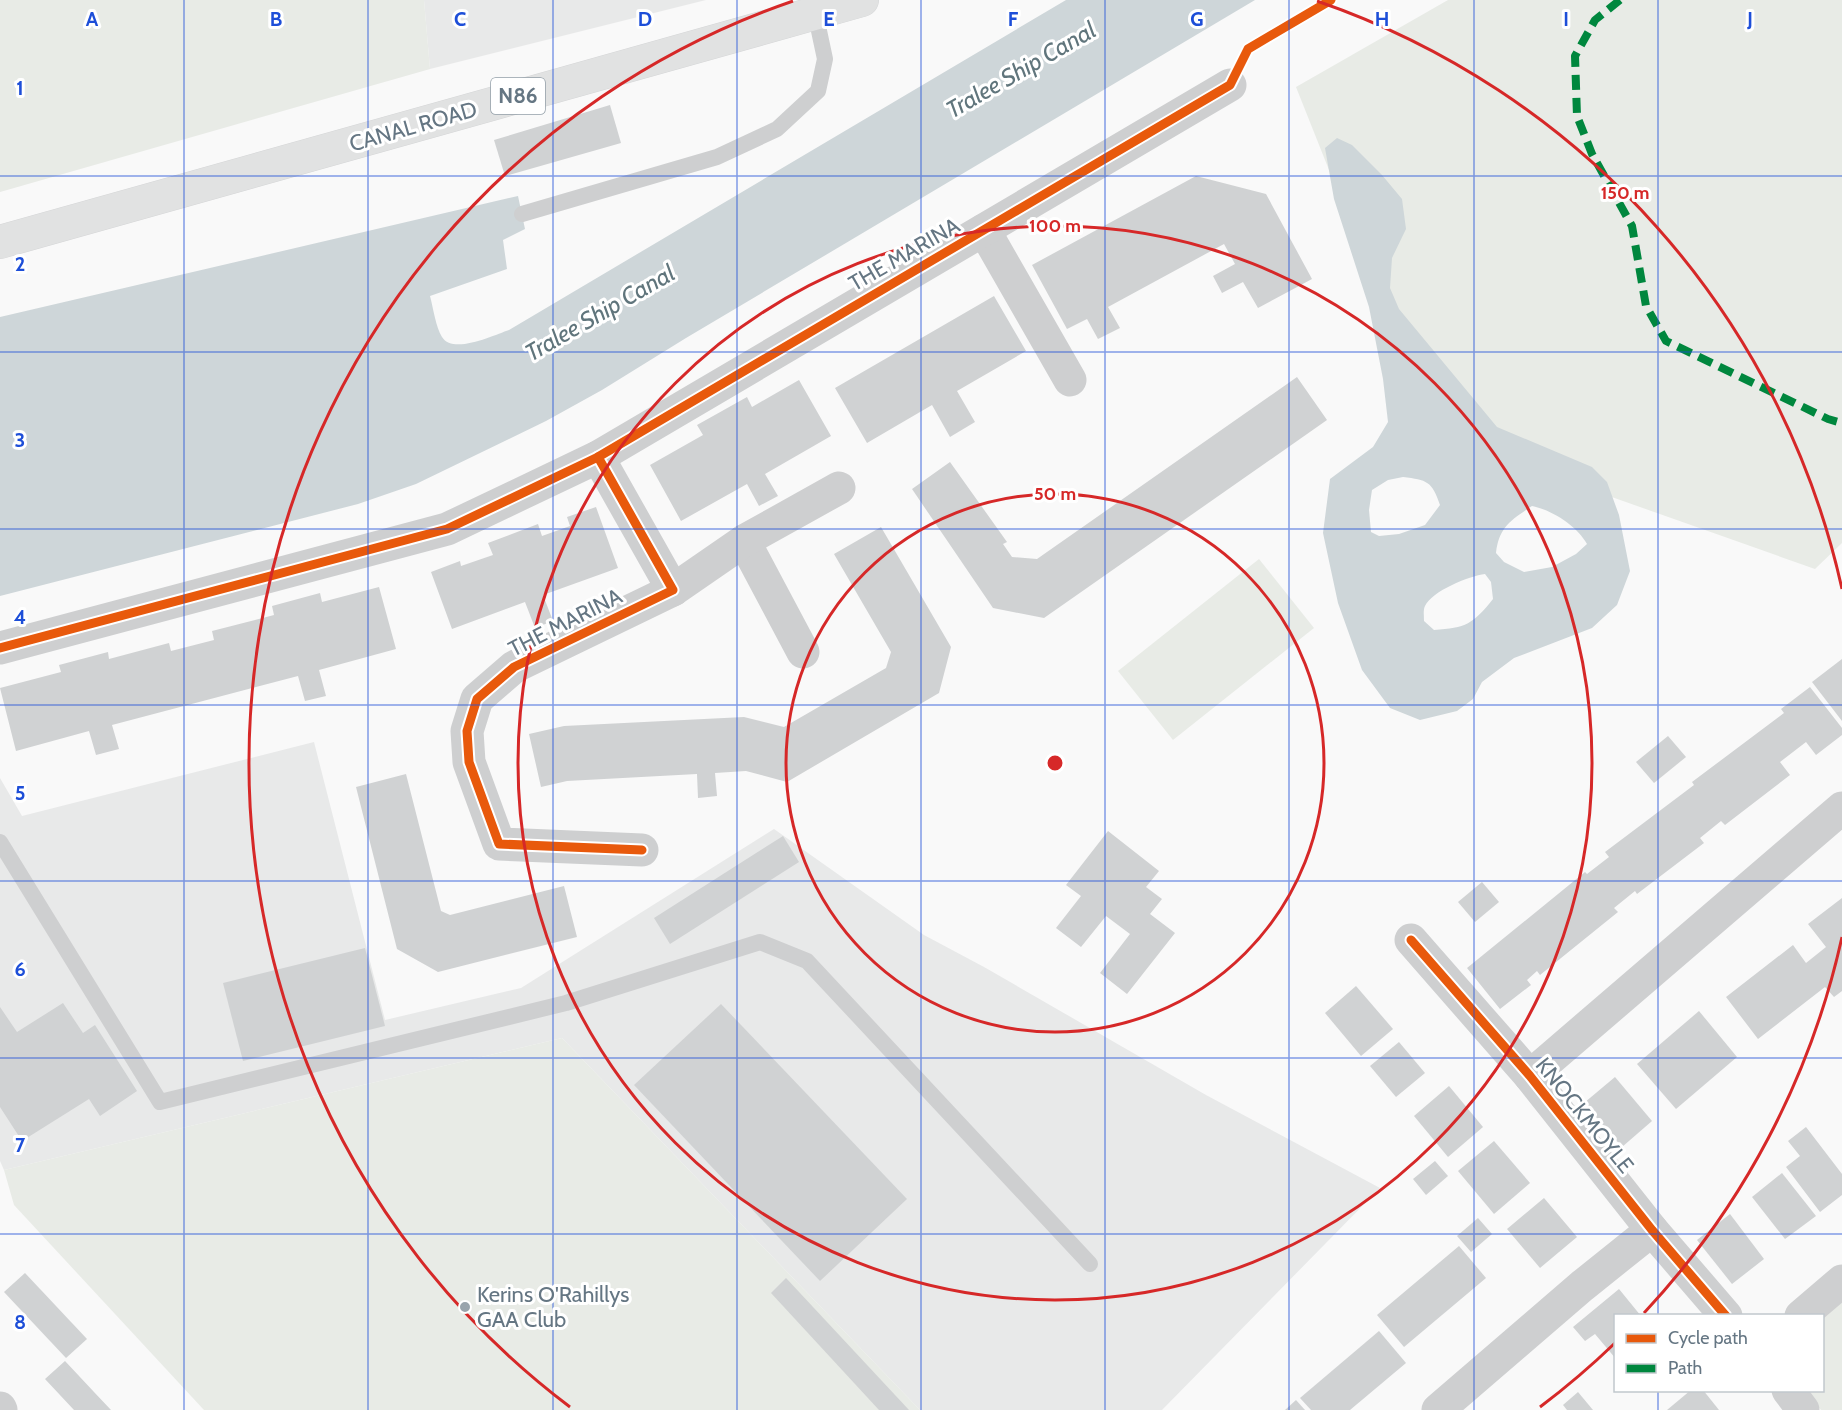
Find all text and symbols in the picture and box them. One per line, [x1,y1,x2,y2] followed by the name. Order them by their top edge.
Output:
[86,7,99,31] text: A
[270,7,282,31] text: B
[454,7,466,31] text: C
[638,7,652,31] text: D
[823,7,835,31] text: E
[1008,7,1019,31] text: F
[1190,7,1204,31] text: G
[1375,7,1389,31] text: H
[1563,7,1569,31] text: I
[1746,7,1753,31] text: J
[941,15,1101,124] water label: Tralee Ship Canal
[16,76,24,100] text: 1
[491,78,545,114] road number: N86
[346,95,480,158] street label: CANAL ROAD
[1601,182,1649,204] text: 150 m
[844,212,965,297] street label: THE MARINA
[1029,215,1081,237] text: 100 m
[15,252,25,276] text: 2
[520,258,680,367] water label: Tralee Ship Canal
[15,428,25,452] text: 3
[1034,483,1076,505] text: 50 m
[504,582,627,663] street label: THE MARINA
[14,605,26,629] text: 4
[1045,753,1065,773] centre of rings
[15,781,25,805] text: 5
[14,957,26,981] text: 6
[1530,1052,1639,1178] street label: KNOCKMOYLE
[15,1133,26,1157] text: 7
[477,1281,629,1333] place label: Kerins O'Rahillys GAA Club
[458,1300,472,1314] marker: Kerins O'Rahillys GAA Club
[14,1310,26,1334] text: 8
[1614,1314,1824,1392] legend
[1668,1327,1748,1349] text: Cycle path
[1668,1357,1702,1379] text: Path

